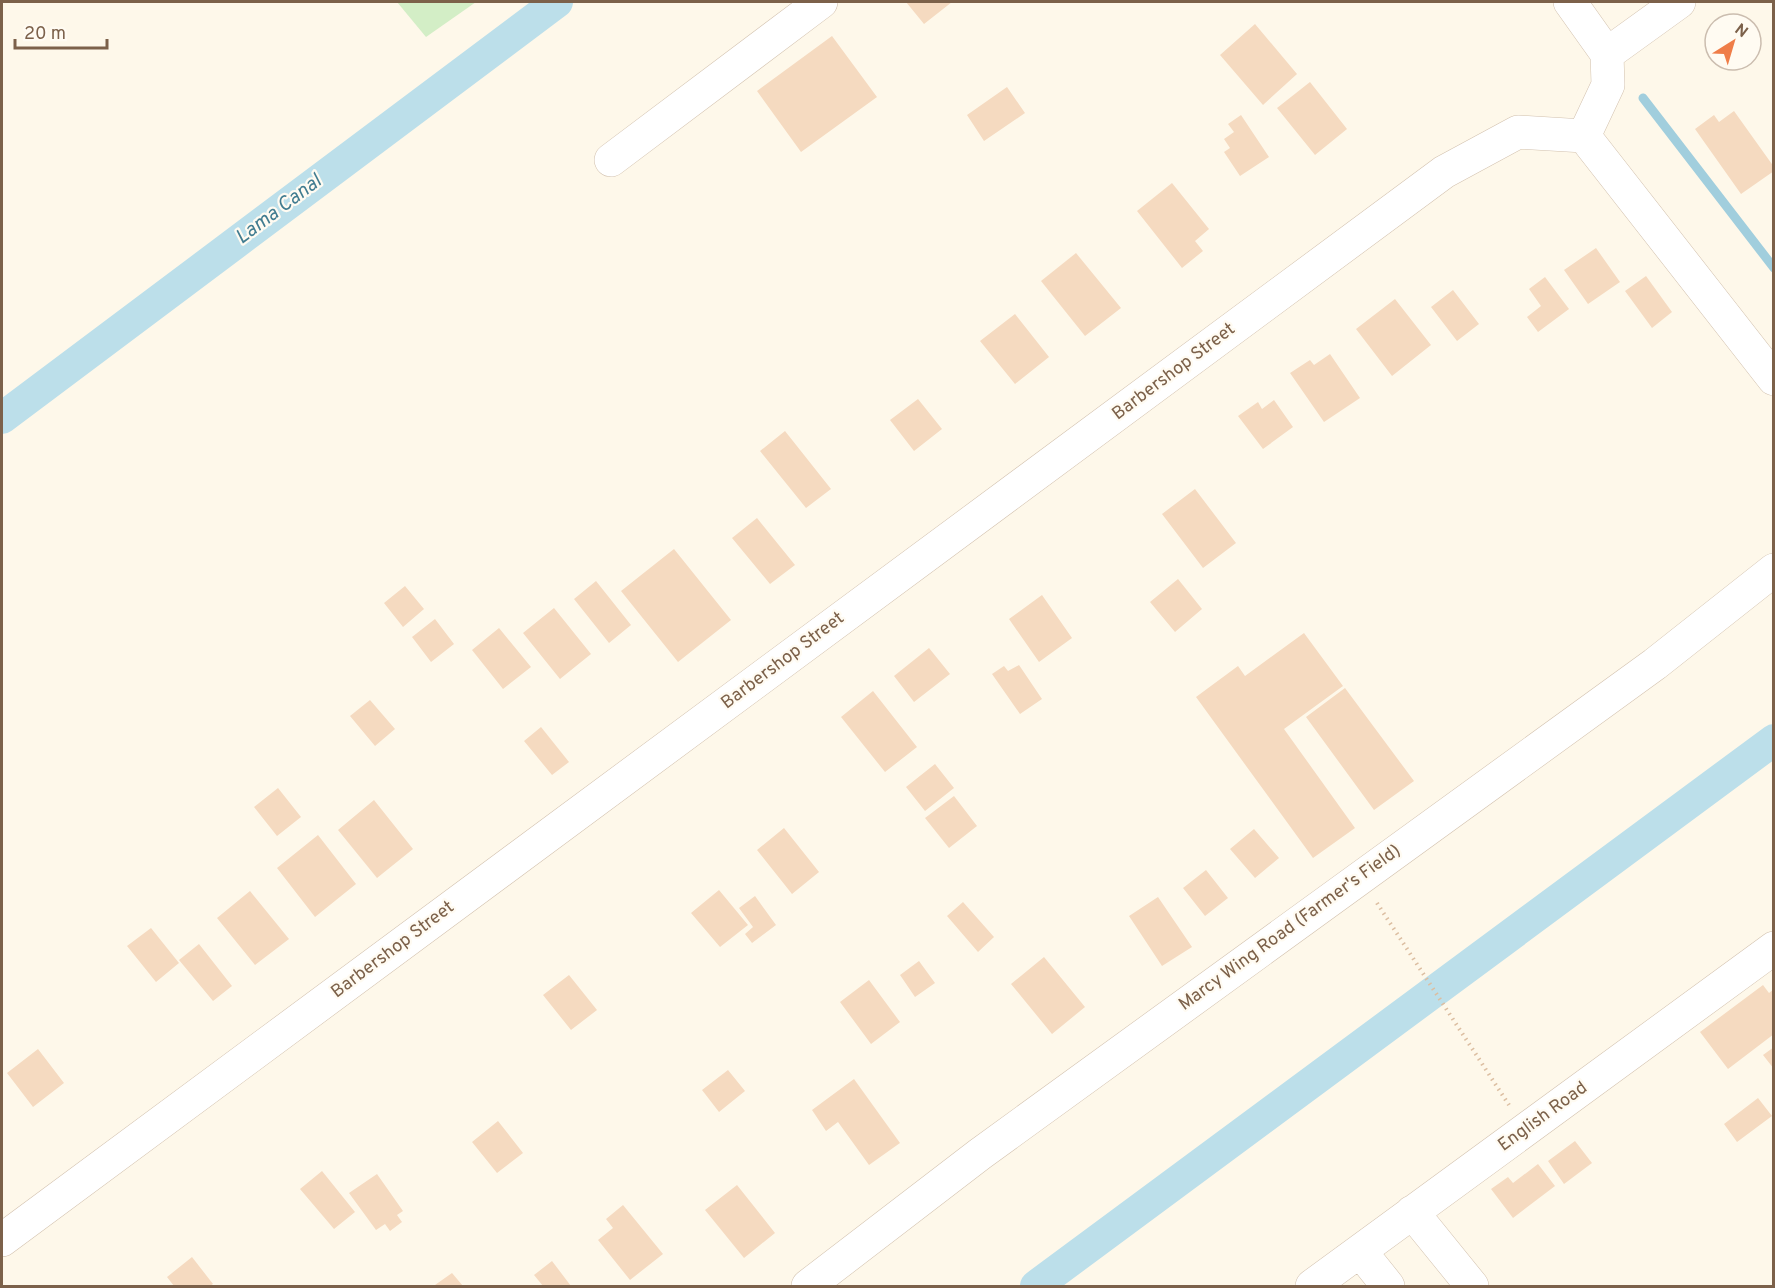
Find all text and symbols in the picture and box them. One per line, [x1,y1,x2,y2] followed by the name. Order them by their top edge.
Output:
[15,12,106,50] scale bar
[1703,12,1763,72] north arrow
[1730,20,1751,43] text: N
[24,23,66,46] text: 20 m
[231,169,328,251] water label: Lama Canal
[1108,318,1240,426] street label: Barbershop Street
[717,607,849,715] street label: Barbershop Street
[1174,840,1406,1016] street label: Marcy Wing Road (Farmer's Field)
[327,896,459,1004] street label: Barbershop Street
[1494,1077,1592,1157] street label: English Road

